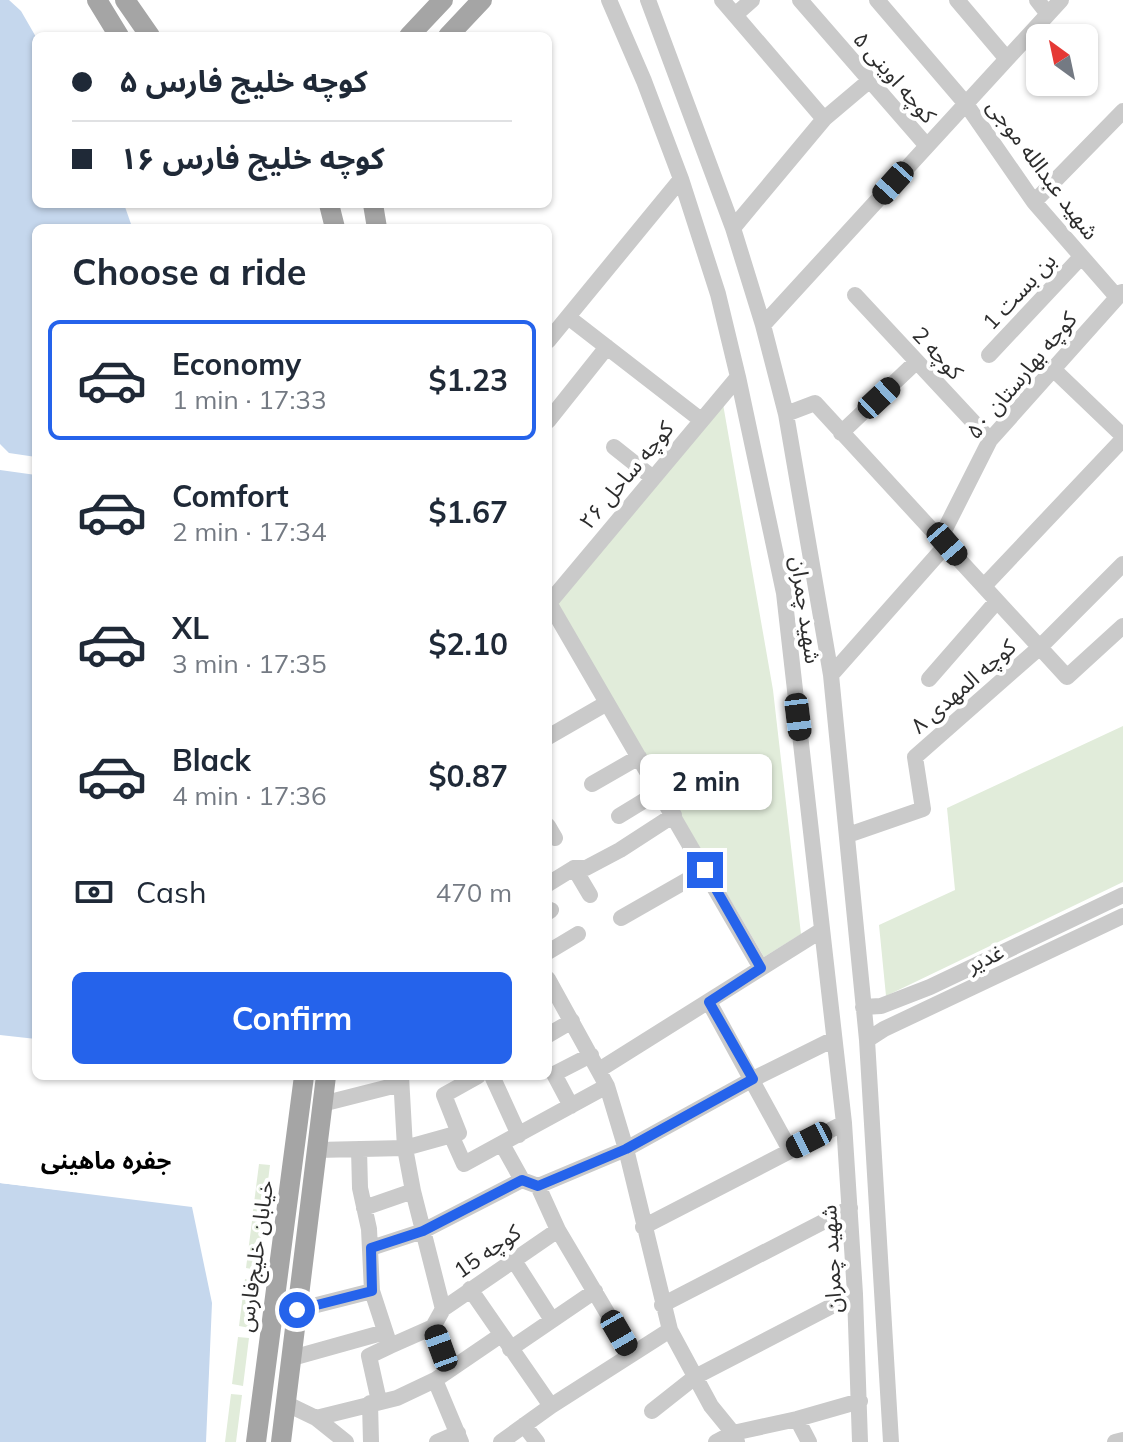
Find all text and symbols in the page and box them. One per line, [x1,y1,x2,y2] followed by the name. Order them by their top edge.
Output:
[1026,24,1098,96] north arrow
[1026,24,1098,96] map controls
[847,25,943,130] street label: کوچه اوینی ۵
[120,62,368,100] text: کوچه خلیج فارس ۵
[981,93,1105,245] street label: شهید عبدالله موجی
[120,139,385,177] text: کوچه خلیج فارس ۱۶
[868,157,918,209] car
[976,247,1062,335] street label: بن بست 1
[72,249,306,294] text: Choose a ride
[960,305,1084,445] street label: کوچه بهارستان ۵۰
[906,321,970,387] street label: کوچه 2
[76,344,148,416] icon: car
[172,345,301,383] text: Economy
[429,361,508,399] text: $1.23
[853,373,905,423] car
[172,383,327,416] text: 1 min · 17:33
[573,415,681,535] street label: کوچه ساحل ۲۶
[76,476,148,548] icon: car
[172,477,289,515] text: Comfort
[429,493,508,531] text: $1.67
[172,515,327,548] text: 2 min · 17:34
[922,518,972,570] car
[784,554,827,666] street label: شهید چمران
[76,608,148,680] icon: car
[172,609,209,647] text: XL
[429,625,508,663] text: $2.10
[905,632,1023,740] street label: کوچه المهدی ۸
[172,647,327,680] text: 3 min · 17:35
[783,692,813,742] car
[76,740,148,812] icon: car
[172,741,251,779] text: Black
[639,754,771,810] callout: 2 min
[429,757,508,795] text: $0.87
[672,765,740,798] text: 2 min
[172,779,327,812] text: 4 min · 17:36
[687,852,723,888] route end
[72,870,116,914] icon: cash
[136,873,207,911] text: Cash
[436,876,512,909] text: 470 m
[961,937,1008,979] street label: غدیر
[72,972,512,1064] button: Confirm
[782,1118,836,1162] car
[41,1145,171,1175] district label: جفره ماهینی
[230,1178,282,1334] street label: خیابان خلیج‌فارس
[814,1204,849,1314] street label: شهید چمران
[448,1217,527,1285] street label: کوچه 15
[279,1292,315,1328] route start
[597,1306,641,1360] car
[422,1321,460,1375] car

